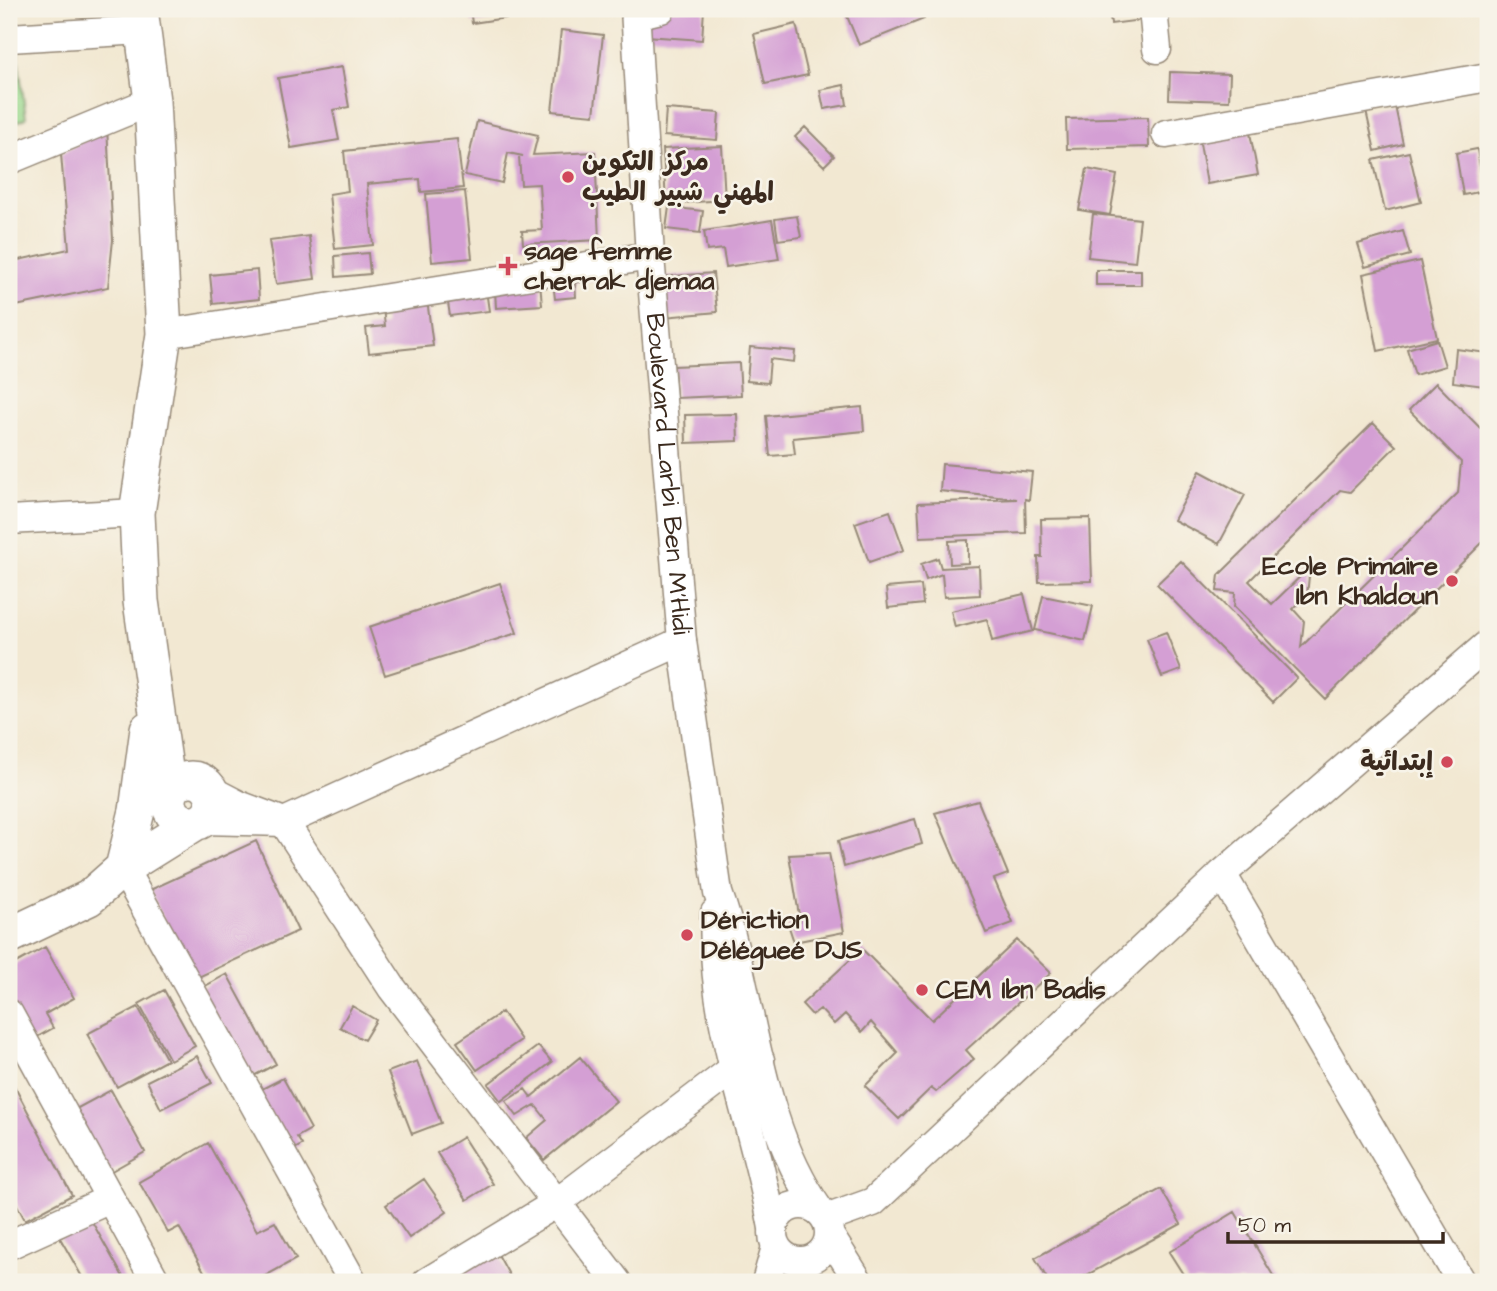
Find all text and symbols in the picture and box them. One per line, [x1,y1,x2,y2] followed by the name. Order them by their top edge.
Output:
[582,144,774,215] place label: مركز التكوين المهني شبير الطيب
[560,169,576,185] marker: مركز التكوين المهني شبير الطيب
[524,233,715,299] place label: sage femme cherrak djemaa
[498,256,518,276] marker: sage femme cherrak djemaa
[637,312,699,636] street label: Boulevard Larbi Ben M'Hidi
[1262,548,1438,614] place label: Ecole Primaire Ibn Khaldoun
[1444,573,1460,589] marker: Ecole Primaire Ibn Khaldoun
[1360,744,1433,780] place label: إبتدائية
[1439,754,1455,770] marker: إبتدائية
[701,902,863,971] place label: Dériction Délégueé DJS
[679,927,695,943] marker: Dériction Délégueé DJS
[936,972,1106,1008] place label: CEM Ibn Badis
[914,982,930,998] marker: CEM Ibn Badis
[1228,1200,1443,1244] scale bar
[1238,1211,1292,1240] text: 50 m

